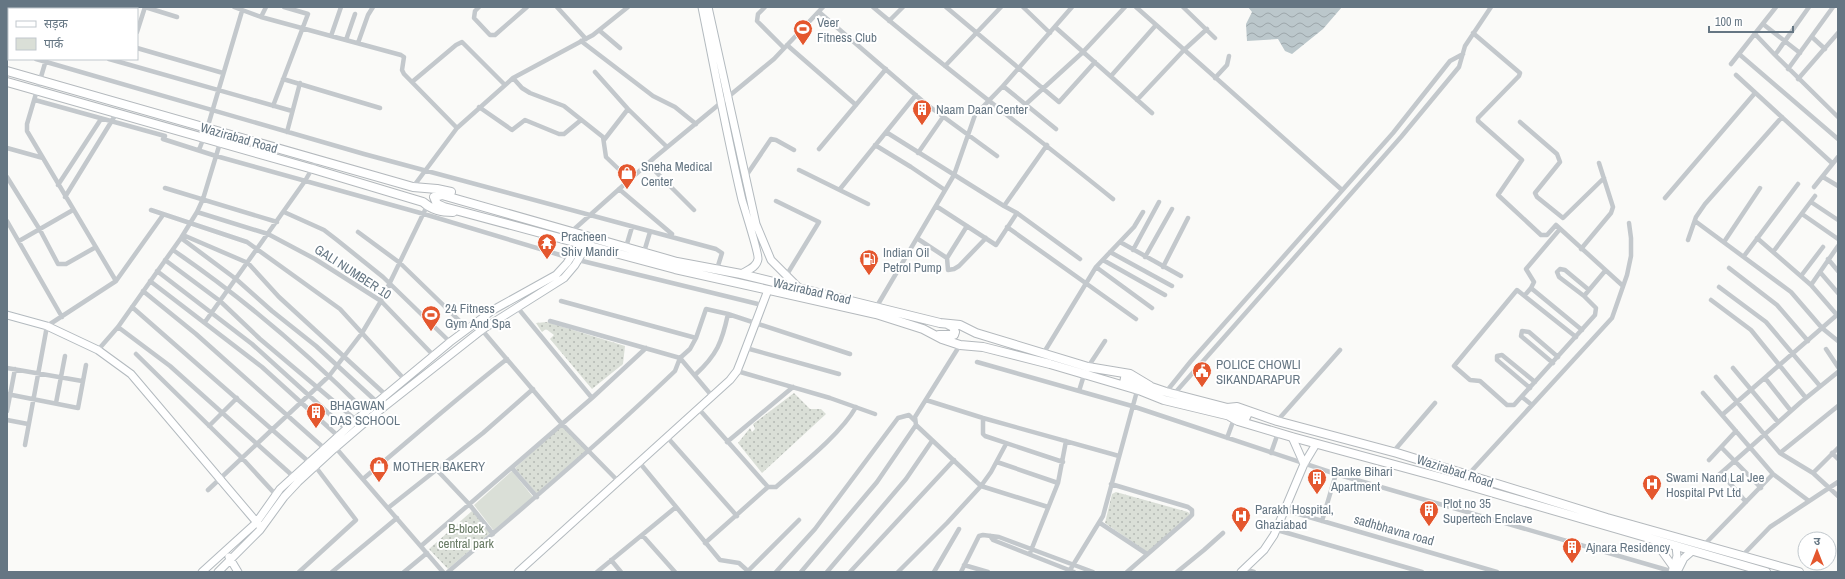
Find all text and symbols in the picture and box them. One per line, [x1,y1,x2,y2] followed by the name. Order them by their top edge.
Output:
[8,8,138,60] legend
[1709,8,1793,34] scale bar
[817,14,877,46] place label: Veer Fitness Club
[1715,14,1742,30] text: 100 m
[44,16,69,32] text: सड़क
[792,18,814,46] sports icon: Veer Fitness Club
[44,36,64,52] text: पार्क
[911,98,933,126] building icon: Naam Daan Center
[936,101,1028,118] place label: Naam Daan Center
[198,119,280,157] street label: Wazirabad Road
[641,158,712,190] place label: Sneha Medical Center
[616,162,638,190] shop icon: Sneha Medical Center
[561,228,619,260] place label: Pracheen Shiv Mandir
[536,232,558,260] temple icon: Pracheen Shiv Mandir
[311,241,395,303] street label: GALI NUMBER 10
[883,244,942,276] place label: Indian Oil Petrol Pump
[858,248,880,276] fuel station icon: Indian Oil Petrol Pump
[771,274,853,308] street label: Wazirabad Road
[445,300,511,332] place label: 24 Fitness Gym And Spa
[420,304,442,332] sports icon: 24 Fitness Gym And Spa
[1216,356,1301,388] place label: POLICE CHOWLI SIKANDARAPUR
[1191,360,1213,388] public building icon: POLICE CHOWLI SIKANDARAPUR
[330,397,400,429] place label: BHAGWAN DAS SCHOOL
[305,401,327,429] building icon: BHAGWAN DAS SCHOOL
[1415,451,1496,491] street label: Wazirabad Road
[368,455,390,483] shop icon: MOTHER BAKERY
[393,458,485,475] place label: MOTHER BAKERY
[1330,463,1393,495] place label: Banke Bihari Apartment
[1306,467,1328,495] building icon: Banke Bihari Apartment
[1666,469,1764,501] place label: Swami Nand Lal Jee Hospital Pvt Ltd
[1641,473,1663,501] hospital icon: Swami Nand Lal Jee Hospital Pvt Ltd
[1443,495,1533,527] place label: Plot no 35 Supertech Enclave
[1418,499,1440,527] building icon: Plot no 35 Supertech Enclave
[1255,501,1334,533] place label: Parakh Hospital, Ghaziabad
[1230,505,1252,533] hospital icon: Parakh Hospital, Ghaziabad
[1352,510,1436,550] street label: sadhbhavna road
[438,520,495,552] park label: B-block central park
[1797,531,1837,571] north arrow
[1814,534,1821,548] text: उ
[1561,536,1583,564] building icon: Ajnara Residency
[1585,539,1671,556] place label: Ajnara Residency

